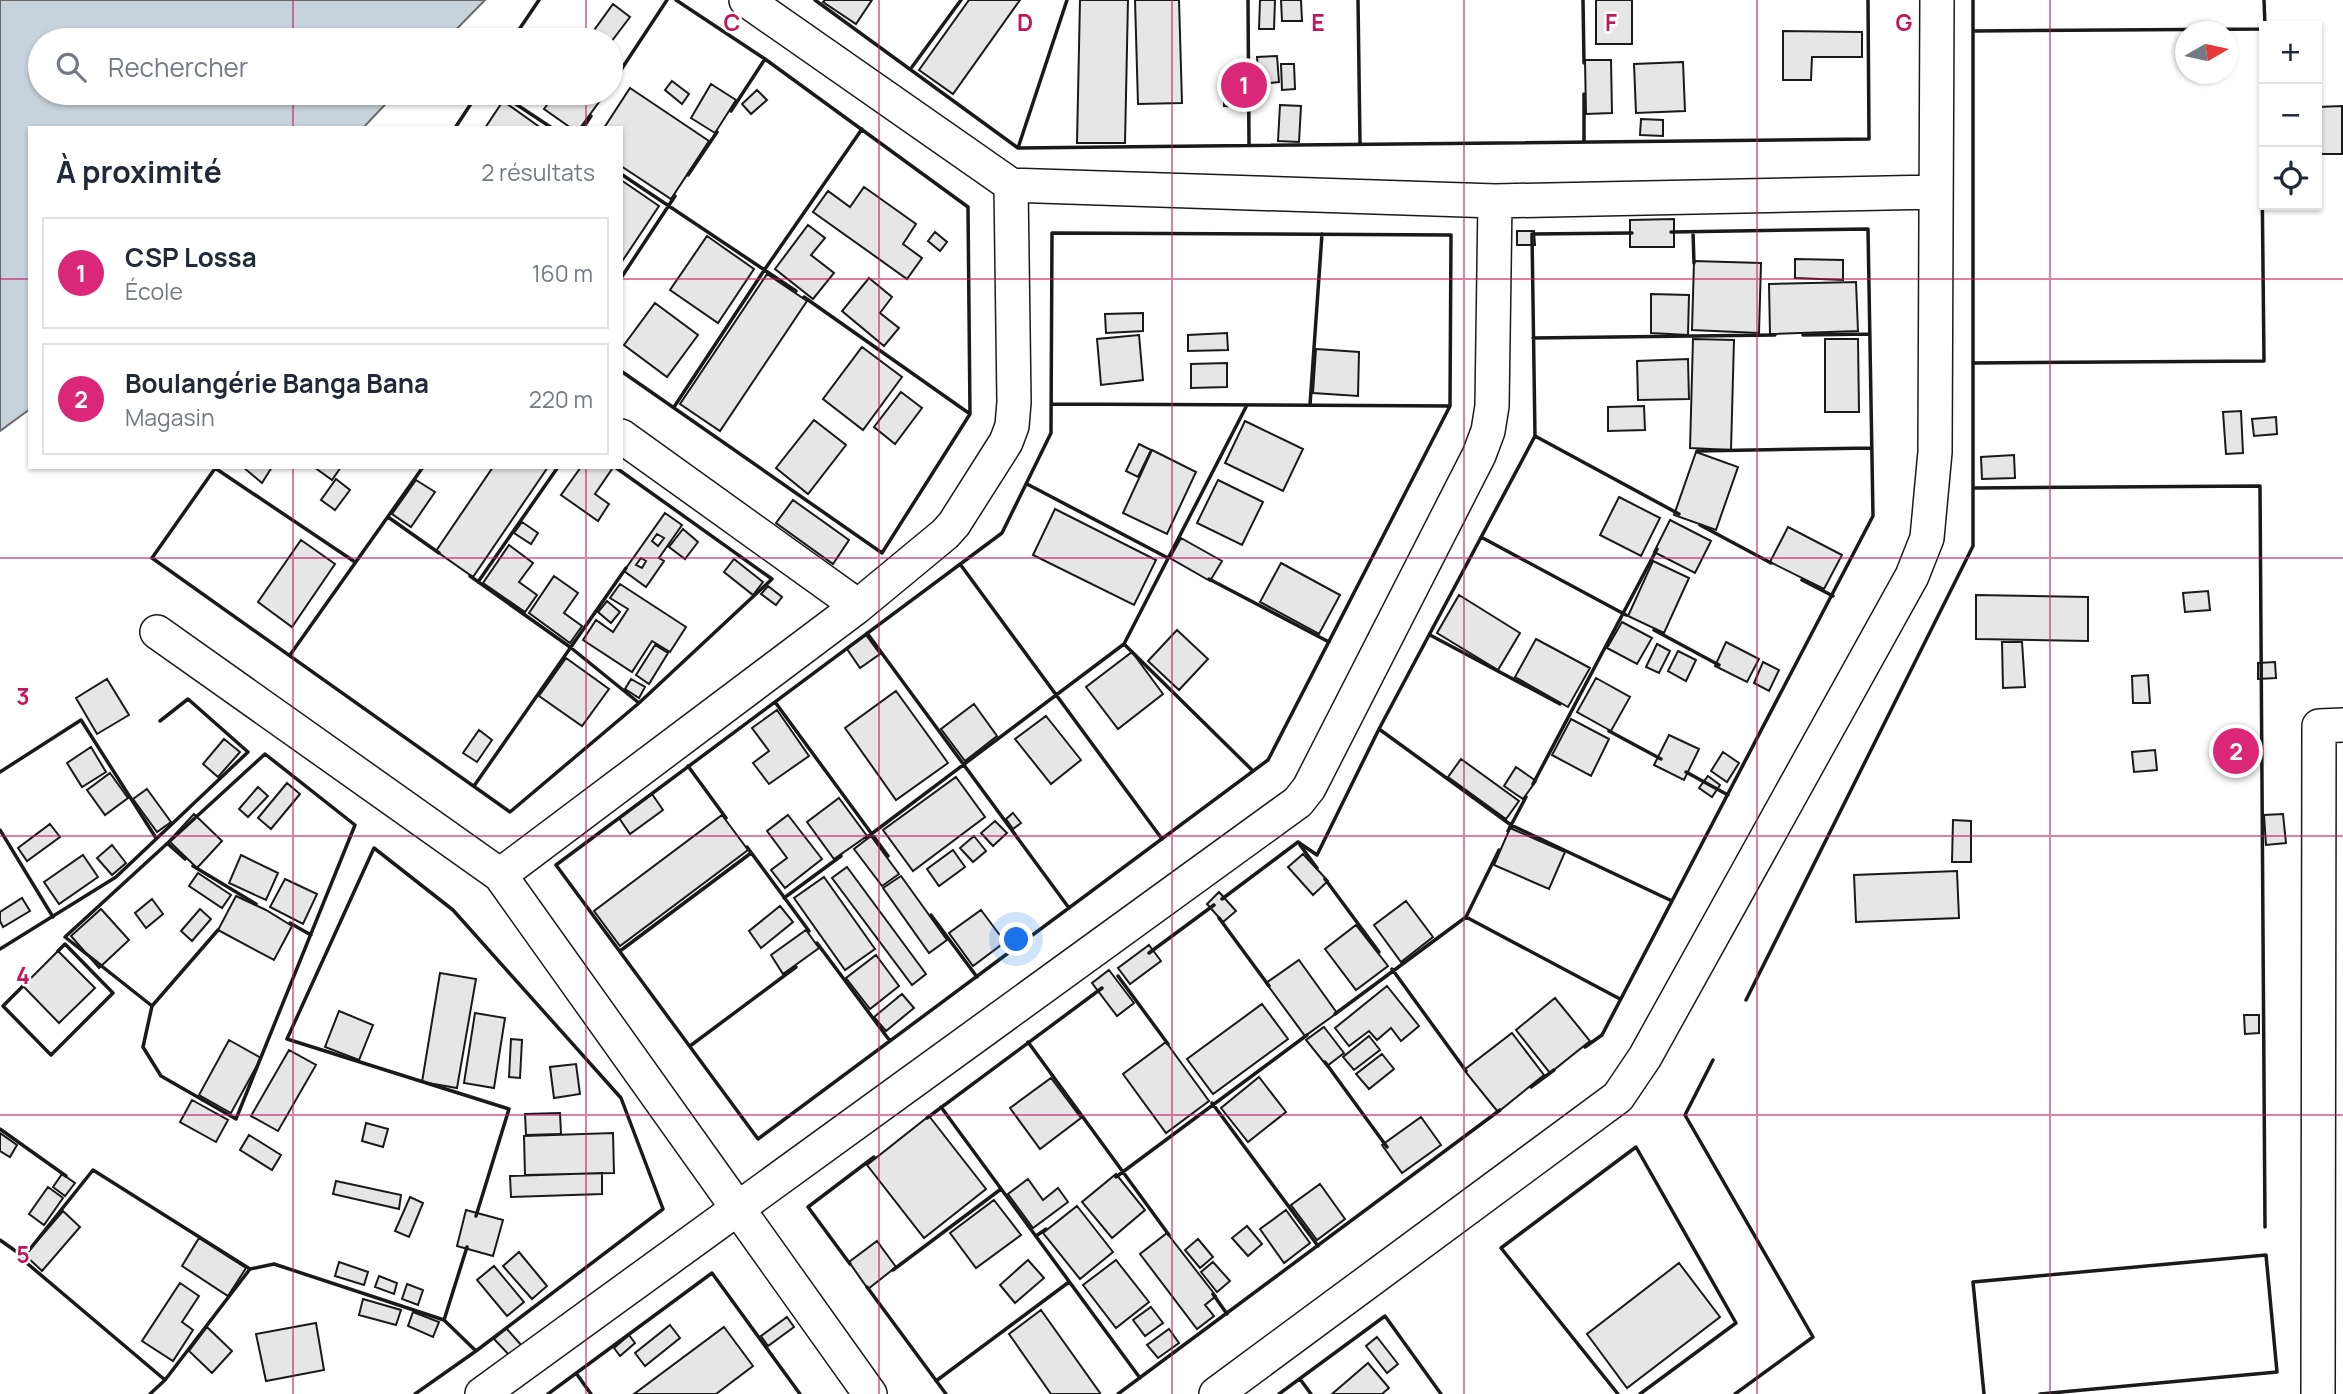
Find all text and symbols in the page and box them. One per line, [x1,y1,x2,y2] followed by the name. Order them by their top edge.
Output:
[724,6,741,38] text: C
[1017,6,1033,38] text: D
[1311,6,1325,38] text: E
[1605,6,1617,38] text: F
[1896,6,1913,38] text: G
[2175,21,2238,84] north arrow
[2259,21,2322,210] map controls
[2259,21,2322,84] button: +
[28,28,623,105] search box
[52,48,90,86] icon: search
[108,49,248,85] text: Rechercher
[1221,59,1267,111] pin: 1
[2259,84,2322,147] button: −
[2259,147,2322,210] button: locate
[56,151,222,192] text: À proximité
[481,156,595,188] text: 2 résultats
[125,239,257,275] text: CSP Lossa
[76,257,86,289] text: 1
[532,257,593,289] text: 160 m
[125,275,183,307] text: École
[125,365,429,401] text: Boulangérie Banga Bana
[74,383,88,415] text: 2
[529,383,593,415] text: 220 m
[125,401,215,433] text: Magasin
[16,680,30,712] text: 3
[2213,725,2259,777] pin: 2
[999,922,1033,956] your location
[16,959,30,991] text: 4
[16,1238,30,1270] text: 5

